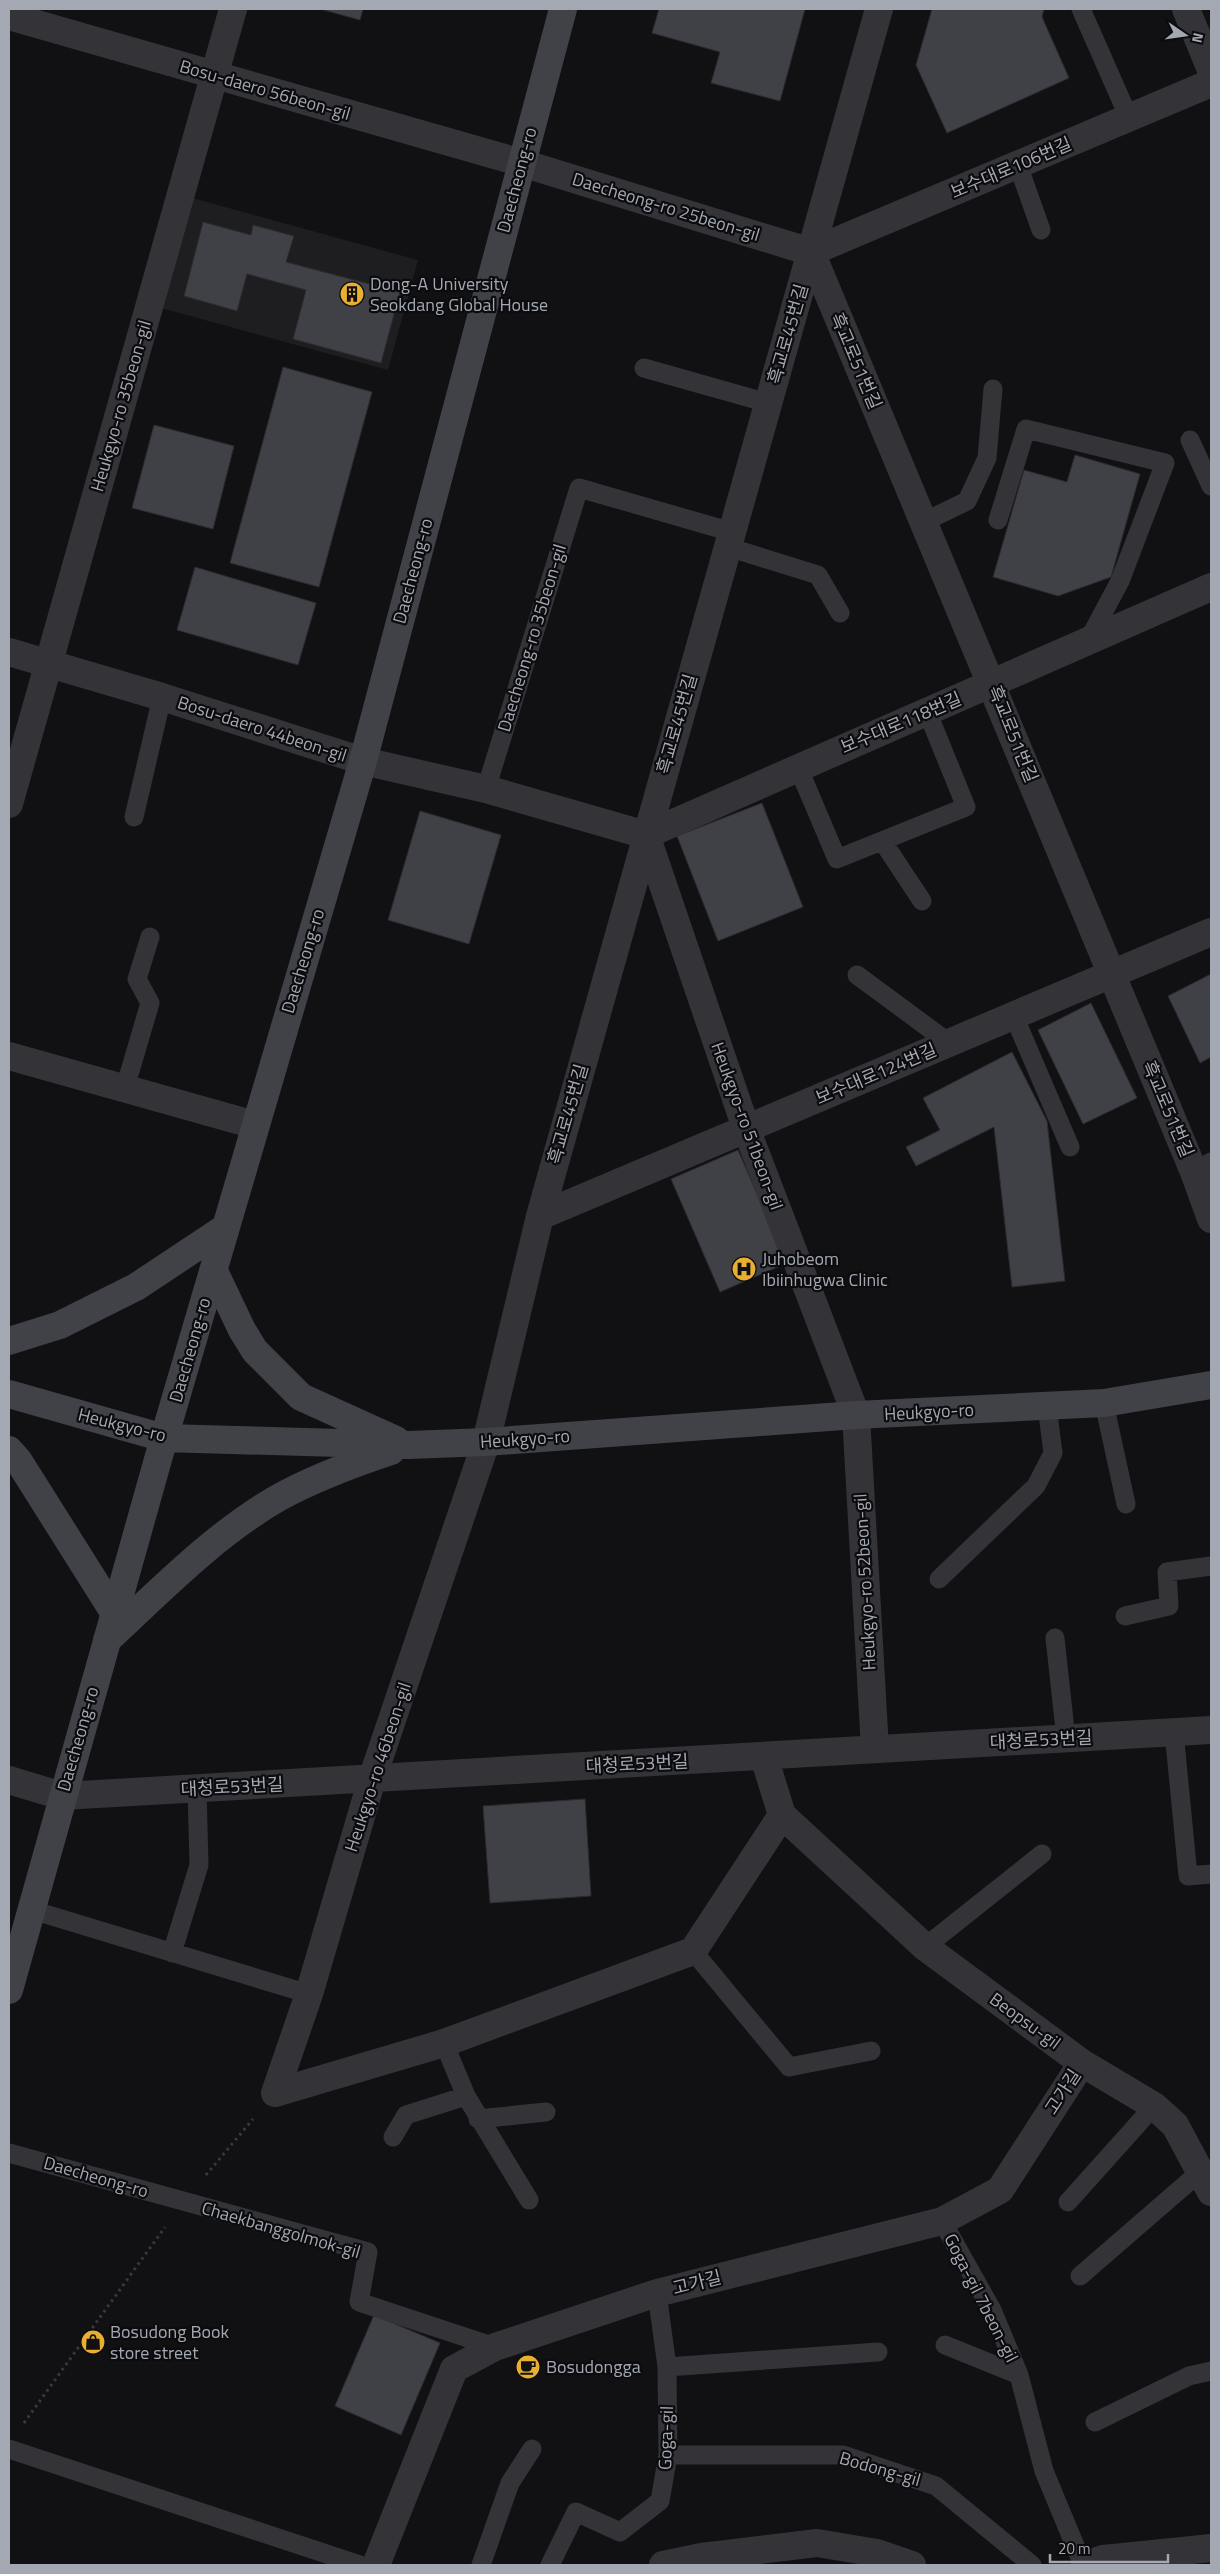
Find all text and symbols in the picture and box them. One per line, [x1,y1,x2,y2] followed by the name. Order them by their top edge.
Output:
[1160,10,1210,60] north arrow
[1187,31,1209,45] text: N
[177,52,354,127] street label: Bosu-daero 56beon-gil
[490,124,544,236] street label: Daecheong-ro
[946,130,1076,205] street label: 보수대로106번길
[569,165,763,248] street label: Daecheong-ro 25beon-gil
[370,270,548,318] place label: Dong-A University Seokdang Global House
[339,281,365,307] building icon: Dong-A University Seokdang Global House
[760,281,815,387] street label: 흑교로45번길
[824,308,889,413] street label: 흑교로51번길
[83,317,158,495] street label: Heukgyo-ro 35beon-gil
[386,515,440,627] street label: Daecheong-ro
[490,541,573,735] street label: Daecheong-ro 35beon-gil
[649,671,704,777] street label: 흑교로45번길
[982,681,1045,787] street label: 흑교로51번길
[836,685,966,760] street label: 보수대로118번길
[174,688,350,769] street label: Bosu-daero 44beon-gil
[274,905,331,1016] street label: Daecheong-ro
[811,1036,941,1111] street label: 보수대로124번길
[705,1038,790,1214] street label: Heukgyo-ro 51beon-gil
[1136,1056,1201,1161] street label: 흑교로51번길
[540,1061,595,1167] street label: 흑교로45번길
[762,1245,888,1293] place label: Juhobeom Ibiinhugwa Clinic
[731,1256,757,1282] hospital icon: Juhobeom Ibiinhugwa Clinic
[162,1294,217,1405] street label: Daecheong-ro
[883,1396,975,1427] street label: Heukgyo-ro
[75,1401,169,1448] street label: Heukgyo-ro
[479,1422,571,1455] street label: Heukgyo-ro
[846,1493,883,1671] street label: Heukgyo-ro 52beon-gil
[337,1679,418,1855] street label: Heukgyo-ro 46beon-gil
[50,1683,105,1794] street label: Daecheong-ro
[989,1723,1093,1756] street label: 대청로53번길
[585,1747,689,1780] street label: 대청로53번길
[180,1770,284,1803] street label: 대청로53번길
[984,1985,1067,2056] street label: Beopsu-gil
[1038,2064,1087,2120] street label: 고가길
[41,2149,152,2204] street label: Daecheong-ro
[198,2194,364,2265] street label: Chaekbanggolmok-gil
[937,2229,1026,2367] street label: Goga-gil 7beon-gil
[670,2263,724,2302] street label: 고가길
[110,2318,230,2366] place label: Bosudong Book store street
[80,2329,106,2355] shop icon: Bosudong Book store street
[546,2353,641,2380] place label: Bosudongga
[515,2354,541,2380] cafe icon: Bosudongga
[651,2405,680,2470] street label: Goga-gil
[836,2444,924,2493] street label: Bodong-gil
[1050,2532,1168,2564] scale bar
[1058,2537,1091,2560] text: 20 m

